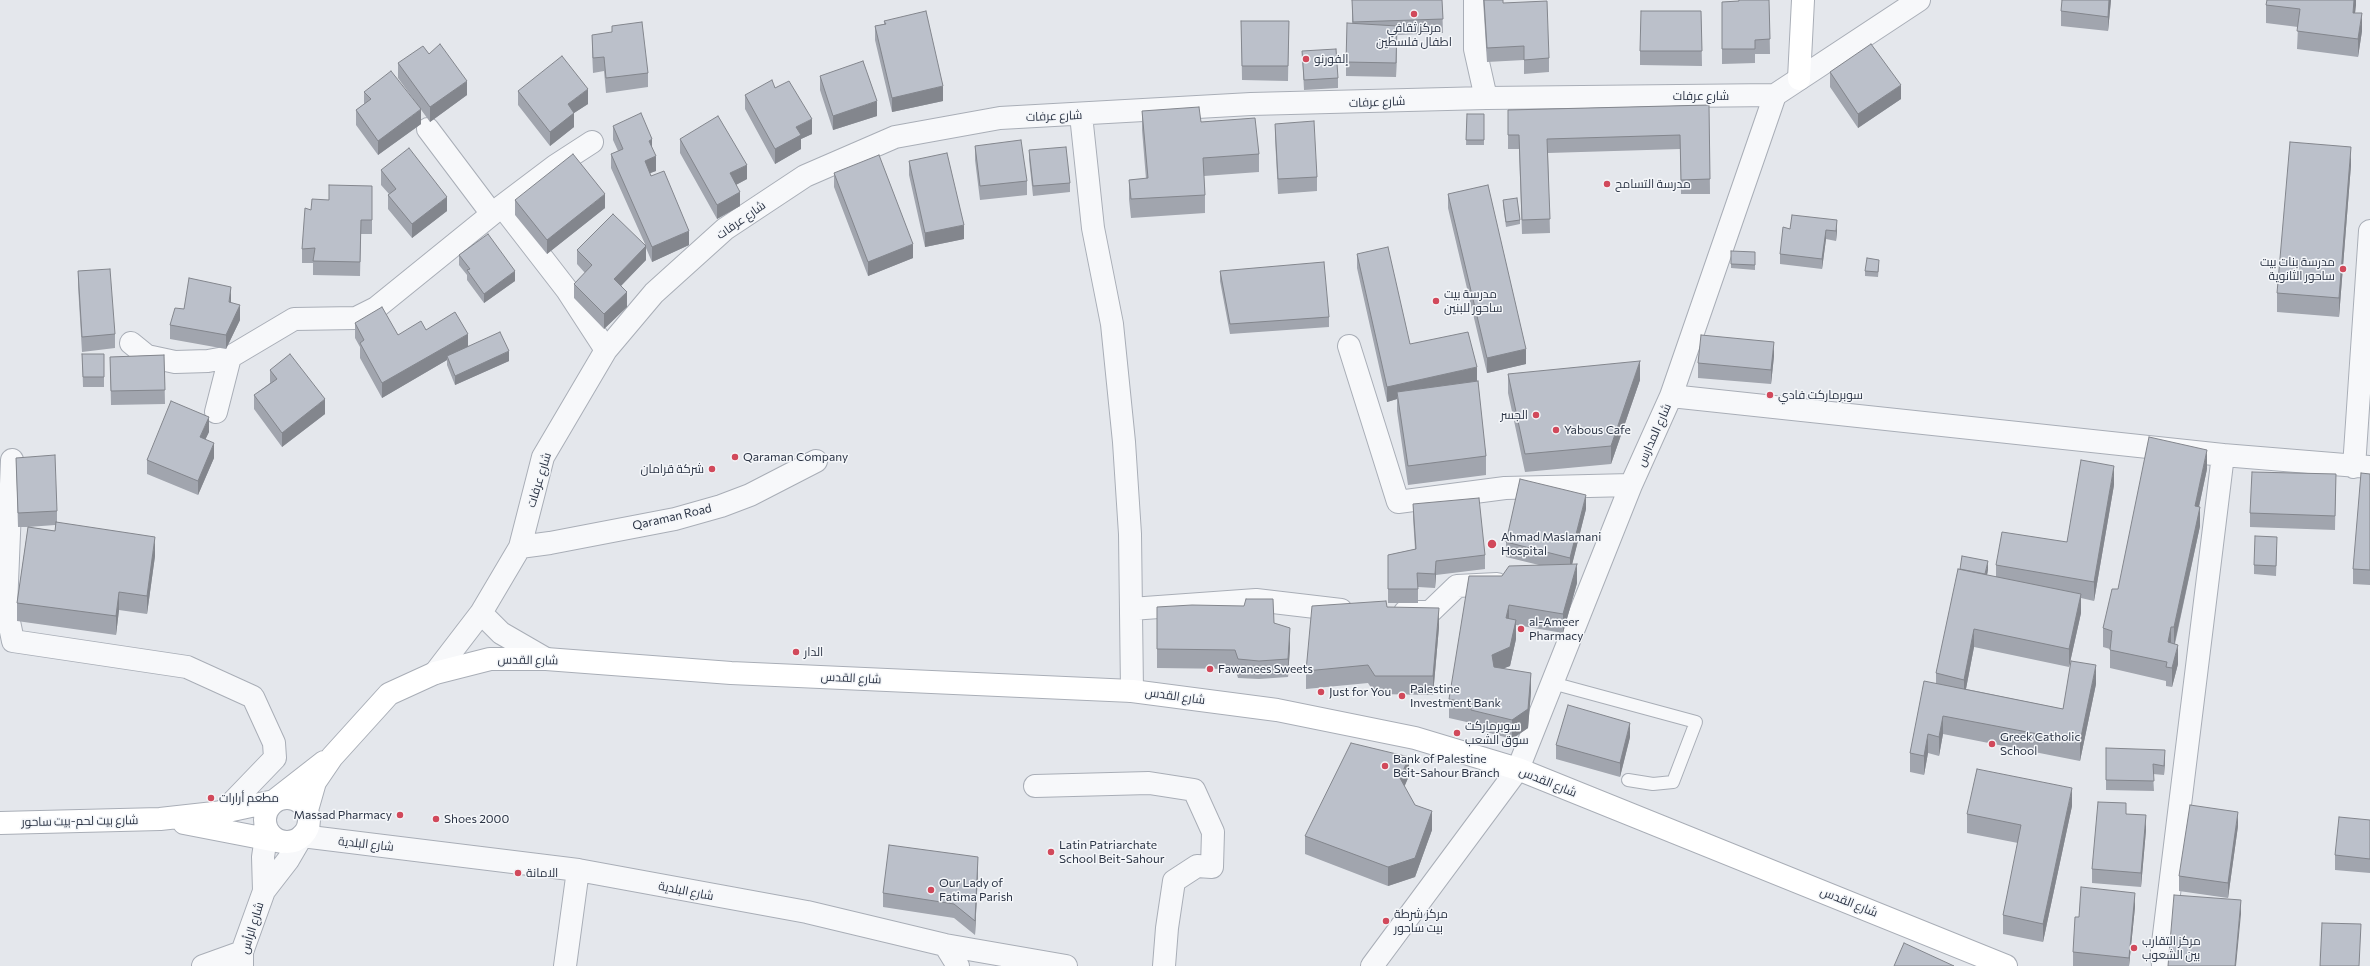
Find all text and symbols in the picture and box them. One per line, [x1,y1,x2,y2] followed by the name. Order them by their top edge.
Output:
[1409,9,1419,19] marker: مركز ثقافي اطفال فلسطين
[1376,21,1452,49] place label: مركز ثقافي اطفال فلسطين
[1314,52,1348,66] place label: إلفورنو
[1301,54,1311,64] marker: إلفورنو
[1673,89,1729,103] street label: شارع عرفات
[1348,94,1406,110] street label: شارع عرفات
[1025,108,1083,124] street label: شارع عرفات
[1615,177,1691,191] place label: مدرسة التسامح
[1602,179,1612,189] marker: مدرسة التسامح
[714,198,768,242] street label: شارع عرفات
[2260,255,2335,283] place label: مدرسة بنات بيت ساحور الثانوية
[2338,264,2348,274] marker: مدرسة بنات بيت ساحور الثانوية
[1444,287,1502,315] place label: مدرسة بيت ساحور للبنين
[1431,296,1441,306] marker: مدرسة بيت ساحور للبنين
[1778,388,1863,402] place label: سوبرماركت فادي
[1765,390,1775,400] marker: سوبرماركت فادي
[1634,401,1674,469] street label: شارع المدارس
[1501,408,1528,422] place label: الجسر
[1531,410,1541,420] marker: الجسر
[1564,423,1631,437] place label: Yabous Cafe
[1551,425,1561,435] marker: Yabous Cafe
[743,450,848,464] place label: Qaraman Company
[524,451,554,509] street label: شارع عرفات
[730,452,740,462] marker: Qaraman Company
[641,462,704,476] place label: شركة قرامان
[707,464,717,474] marker: شركة قرامان
[631,501,713,533] street label: Qaraman Road
[1501,530,1601,558] place label: Ahmad Maslamani Hospital
[1486,538,1498,550] marker: Ahmad Maslamani Hospital
[1529,615,1583,643] place label: al-Ameer Pharmacy
[1516,624,1526,634] marker: al-Ameer Pharmacy
[804,645,823,659] place label: الدار
[791,647,801,657] marker: الدار
[498,652,558,668] street label: شارع القدس
[1218,662,1313,676] place label: Fawanees Sweets
[1205,664,1215,674] marker: Fawanees Sweets
[820,669,882,687] street label: شارع القدس
[1410,682,1501,710] place label: Palestine Investment Bank
[1144,685,1206,707] street label: شارع القدس
[1329,685,1391,699] place label: Just for You
[1316,687,1326,697] marker: Just for You
[1397,691,1407,701] marker: Palestine Investment Bank
[1465,719,1529,747] place label: سوبرماركت سوق الشعب
[1452,728,1462,738] marker: سوبرماركت سوق الشعب
[2000,730,2080,758] place label: Greek Catholic School
[1987,739,1997,749] marker: Greek Catholic School
[1393,752,1500,780] place label: Bank of Palestine Beit-Sahour Branch
[1380,761,1390,771] marker: Bank of Palestine Beit-Sahour Branch
[1517,764,1579,800] street label: شارع القدس
[219,791,279,805] place label: مطعم أرارات
[206,793,216,803] marker: مطعم أرارات
[294,808,392,822] place label: Massad Pharmacy
[395,810,405,820] marker: Massad Pharmacy
[444,812,509,826] place label: Shoes 2000
[21,813,139,829] street label: شارع بيت لحم-بيت ساحور
[431,814,441,824] marker: Shoes 2000
[337,834,395,854] street label: شارع البلدية
[1059,838,1165,866] place label: Latin Patriarchate School Beit-Sahour
[1046,847,1056,857] marker: Latin Patriarchate School Beit-Sahour
[526,866,558,880] place label: الامانة
[513,868,523,878] marker: الامانة
[939,876,1013,904] place label: Our Lady of Fatima Parish
[657,879,715,903] street label: شارع البلدية
[1818,884,1880,920] street label: شارع القدس
[926,885,936,895] marker: Our Lady of Fatima Parish
[237,900,267,956] street label: شارع الرأس
[1394,907,1448,935] place label: مركز شرطة بيت ساحور
[1381,916,1391,926] marker: مركز شرطة بيت ساحور
[2142,934,2201,962] place label: مركز التقارب بين الشعوب
[2129,943,2139,953] marker: مركز التقارب بين الشعوب

